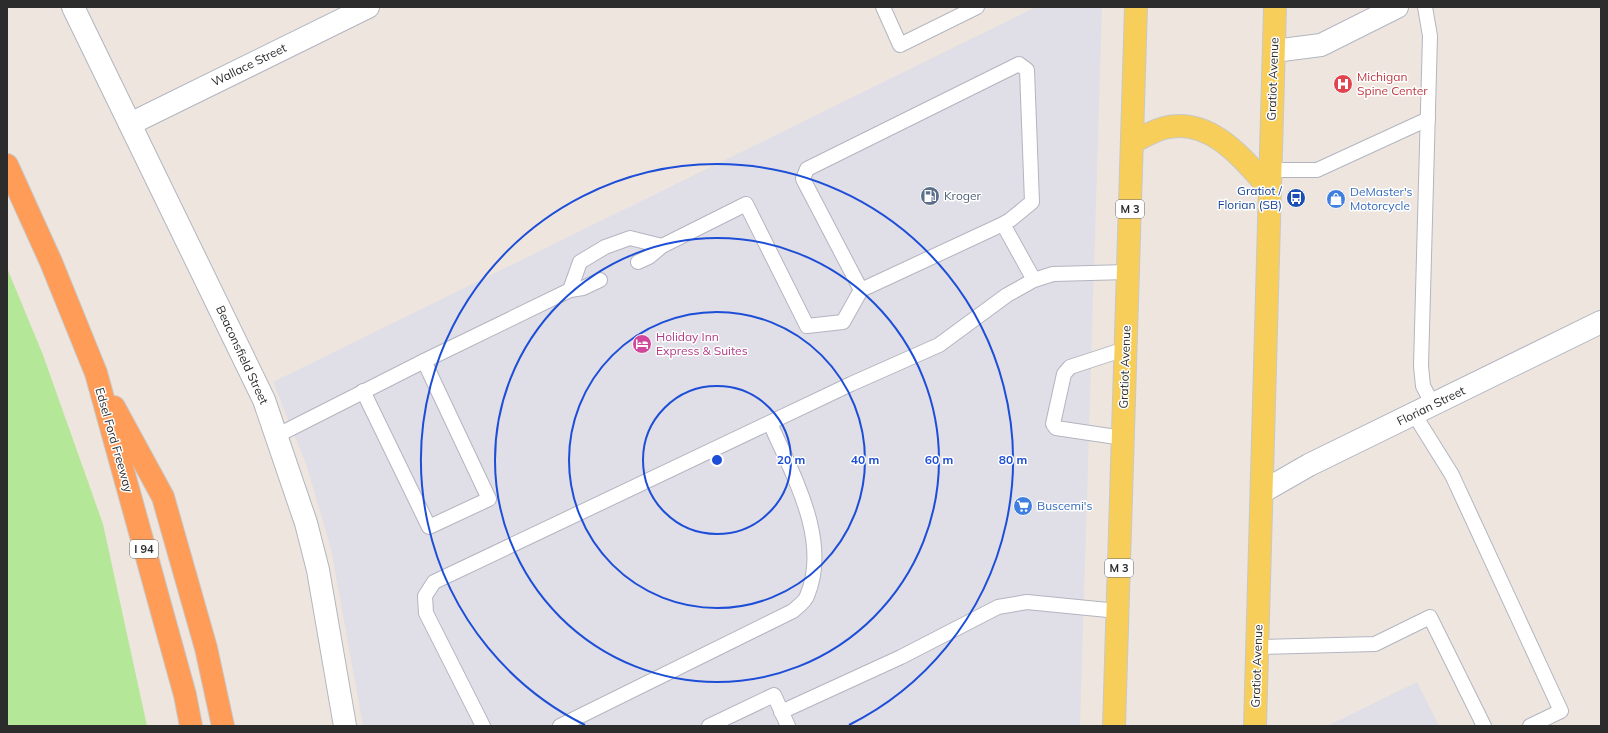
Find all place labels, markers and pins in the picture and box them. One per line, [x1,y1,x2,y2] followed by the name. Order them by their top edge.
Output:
[1357,69,1428,98] place label: Michigan Spine Center
[1332,73,1354,95] hospital icon: Michigan Spine Center
[1218,183,1283,212] place label: Gratiot / Florian (SB)
[1350,184,1413,213] place label: DeMaster's Motorcycle
[919,185,941,207] fuel station icon: Kroger
[1285,187,1307,209] bus stop icon: Gratiot / Florian (SB)
[944,188,982,203] place label: Kroger
[1325,188,1347,210] shop icon: DeMaster's Motorcycle
[656,329,748,358] place label: Holiday Inn Express & Suites
[631,333,653,355] hotel icon: Holiday Inn Express & Suites
[710,453,724,467] centre of rings
[1012,495,1034,517] supermarket icon: Buscemi's
[1037,498,1092,513] place label: Buscemi's

